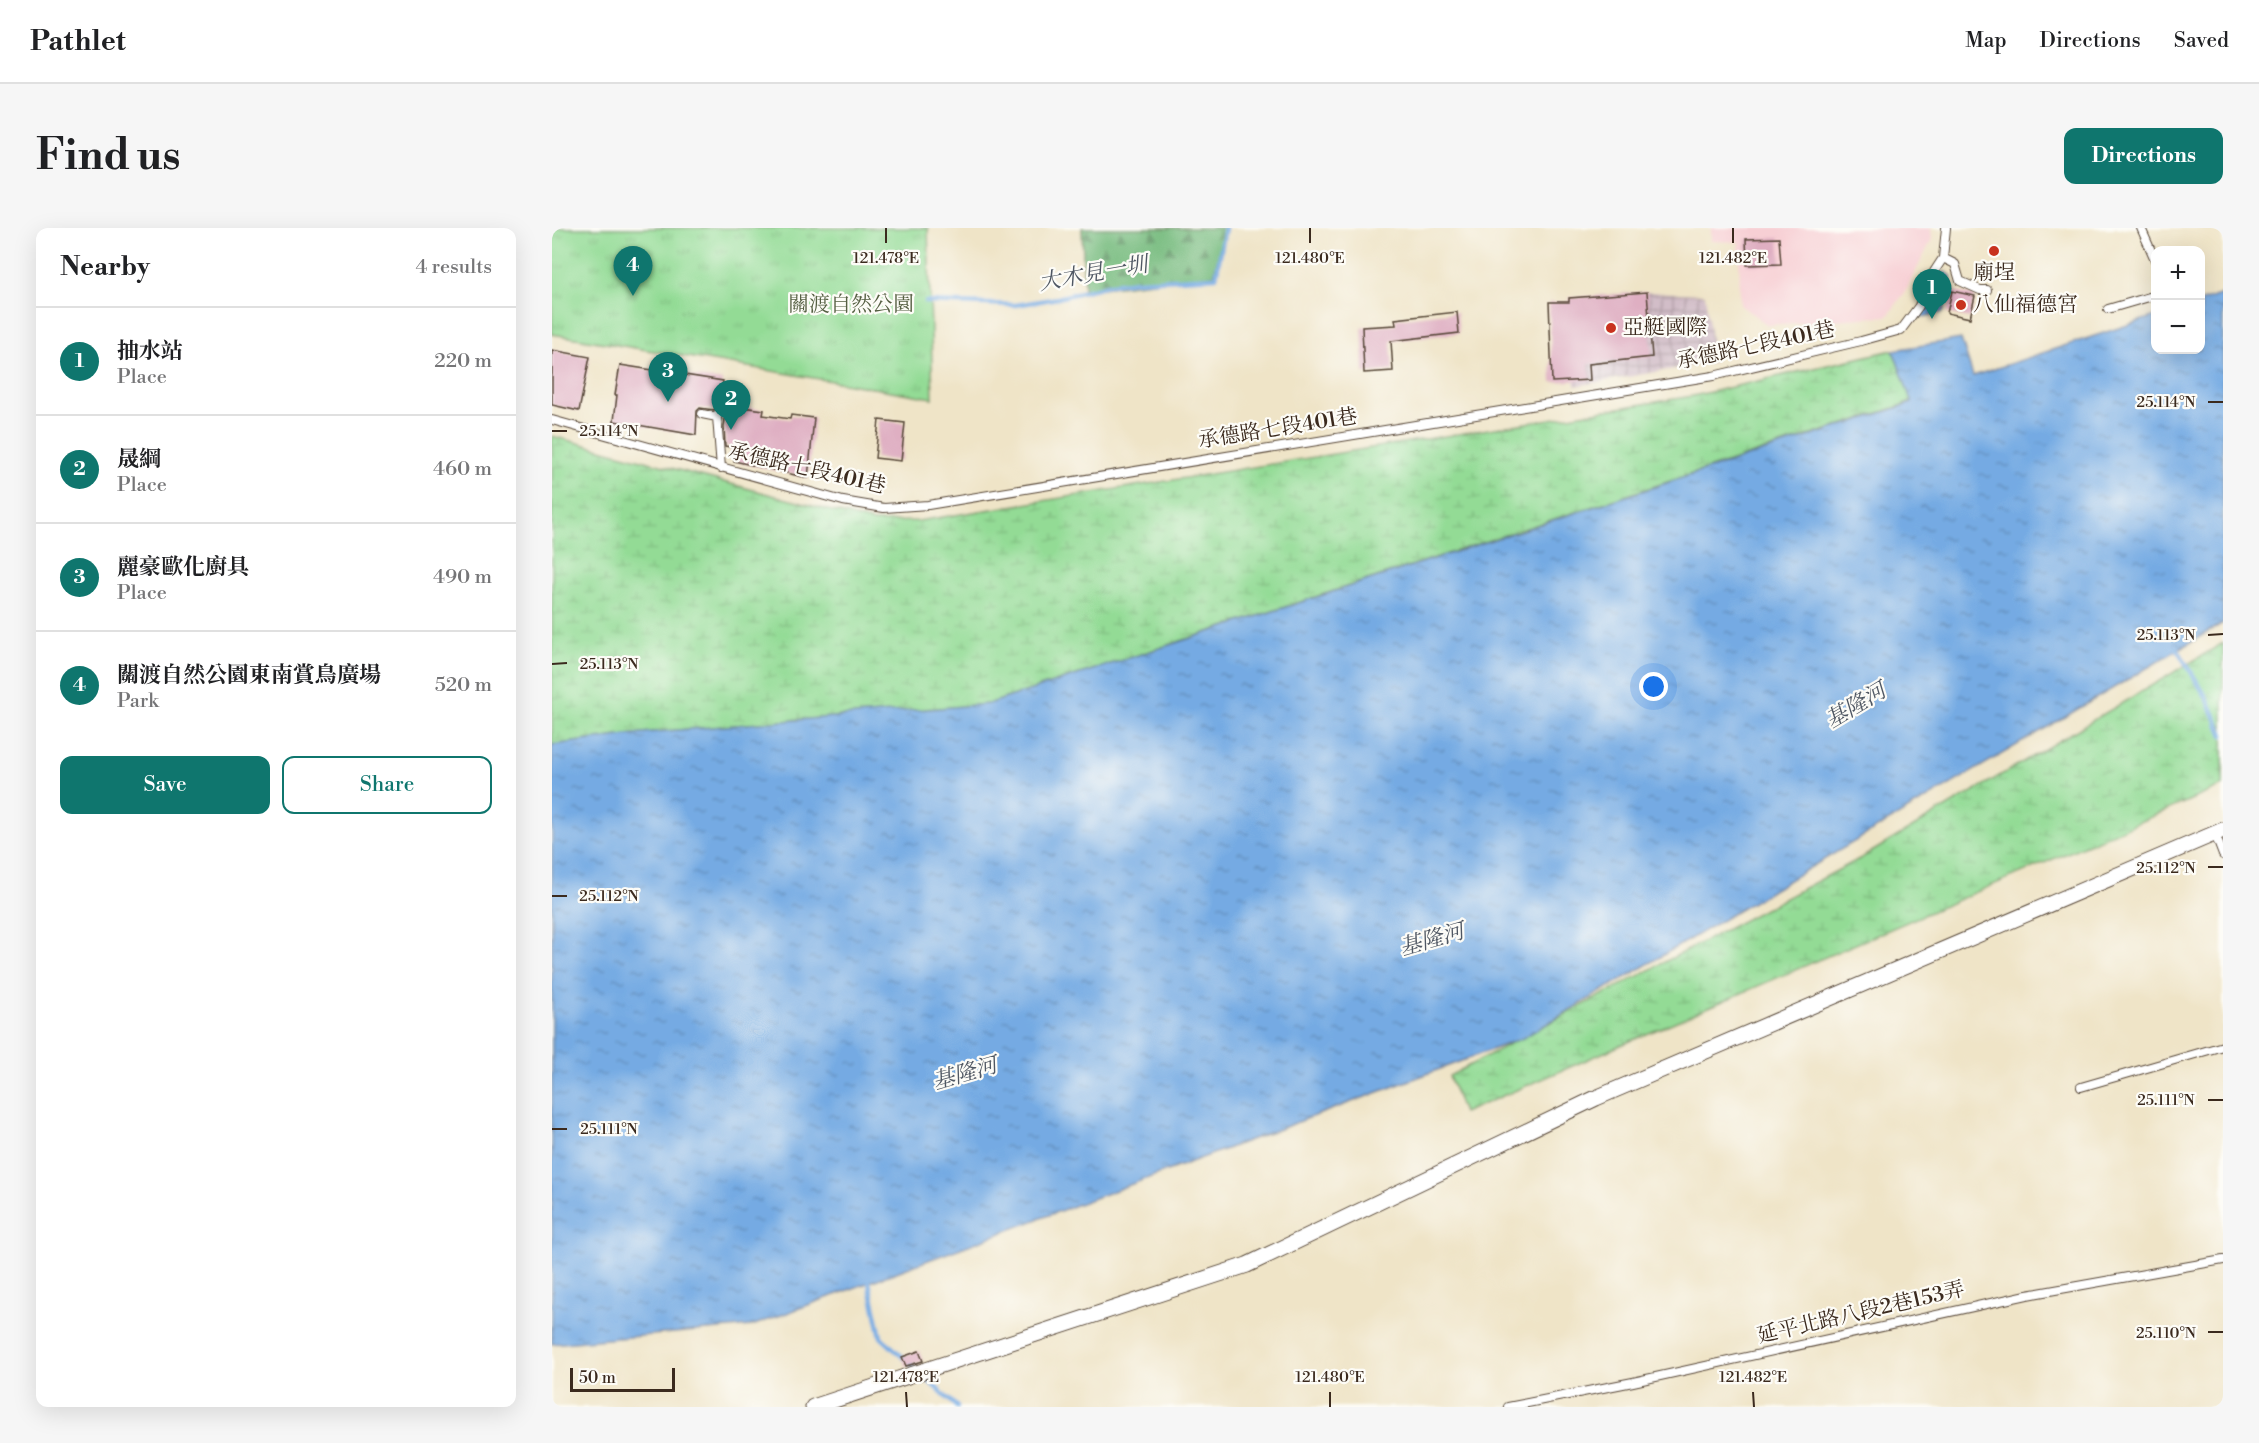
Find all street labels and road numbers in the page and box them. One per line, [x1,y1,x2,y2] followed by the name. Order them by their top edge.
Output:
[1675,317,1837,375] street label: 承德路七段401巷
[1197,404,1359,454] street label: 承德路七段401巷
[726,438,888,500] street label: 承德路七段401巷
[1755,1276,1967,1350] street label: 延平北路八段2巷153弄

